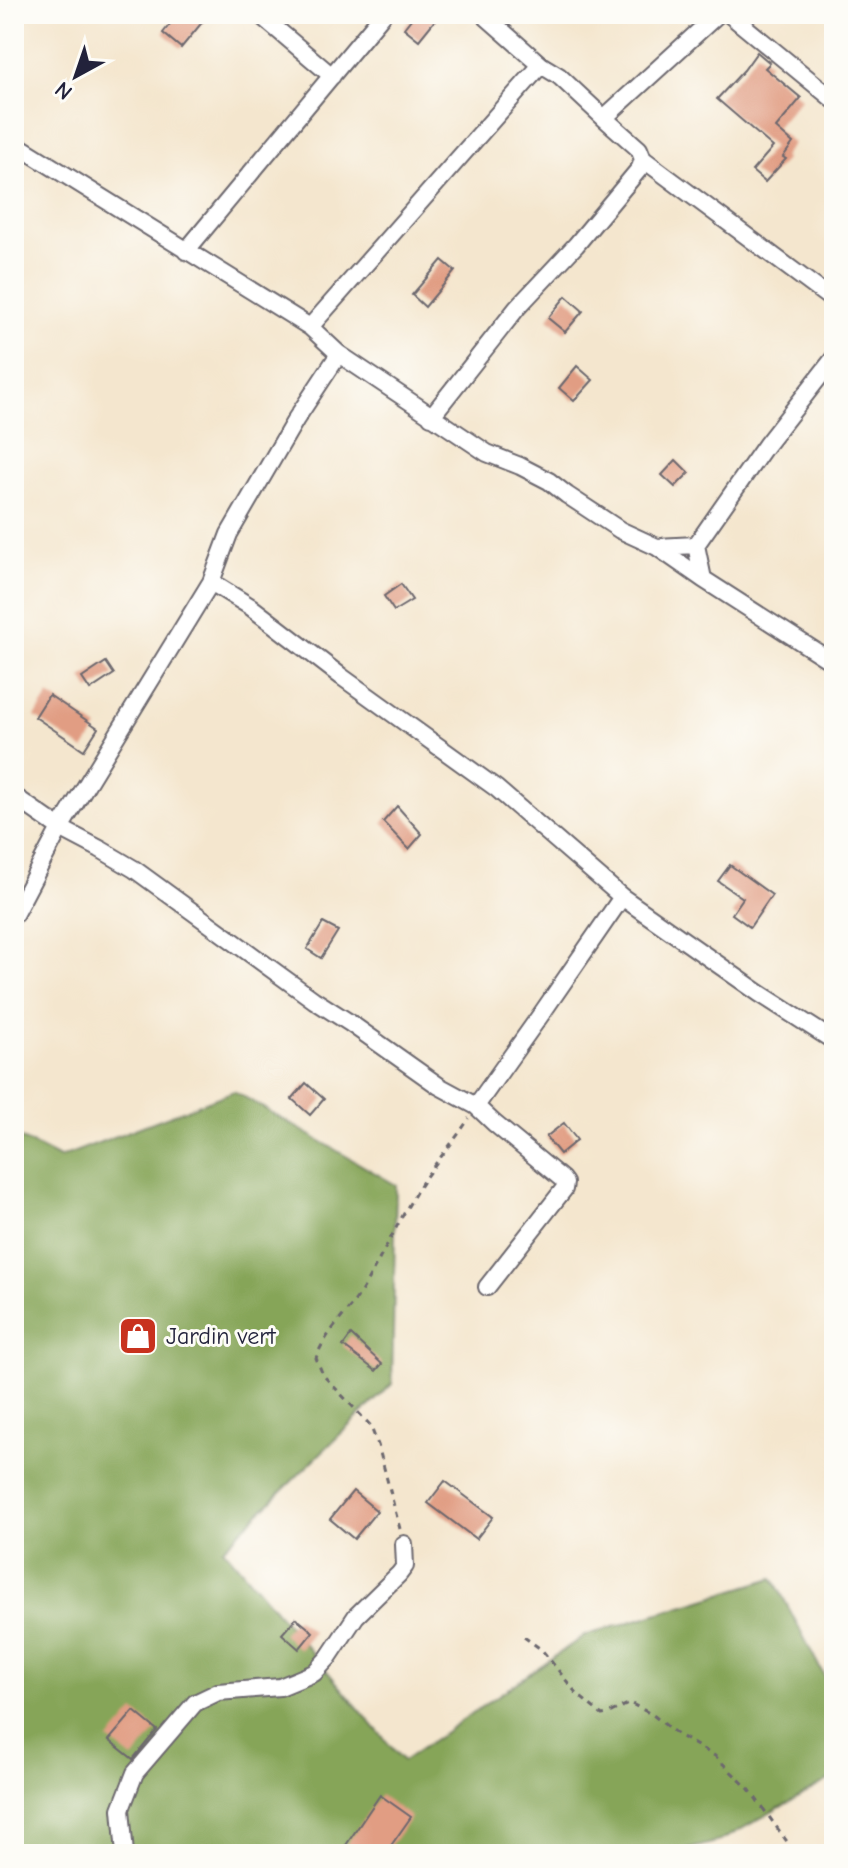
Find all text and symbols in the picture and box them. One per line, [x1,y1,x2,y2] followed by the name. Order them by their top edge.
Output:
[36,36,116,116] north arrow
[50,76,78,105] text: N
[117,1315,159,1357] shop icon: Jardin vert
[166,1322,277,1350] place label: Jardin vert

